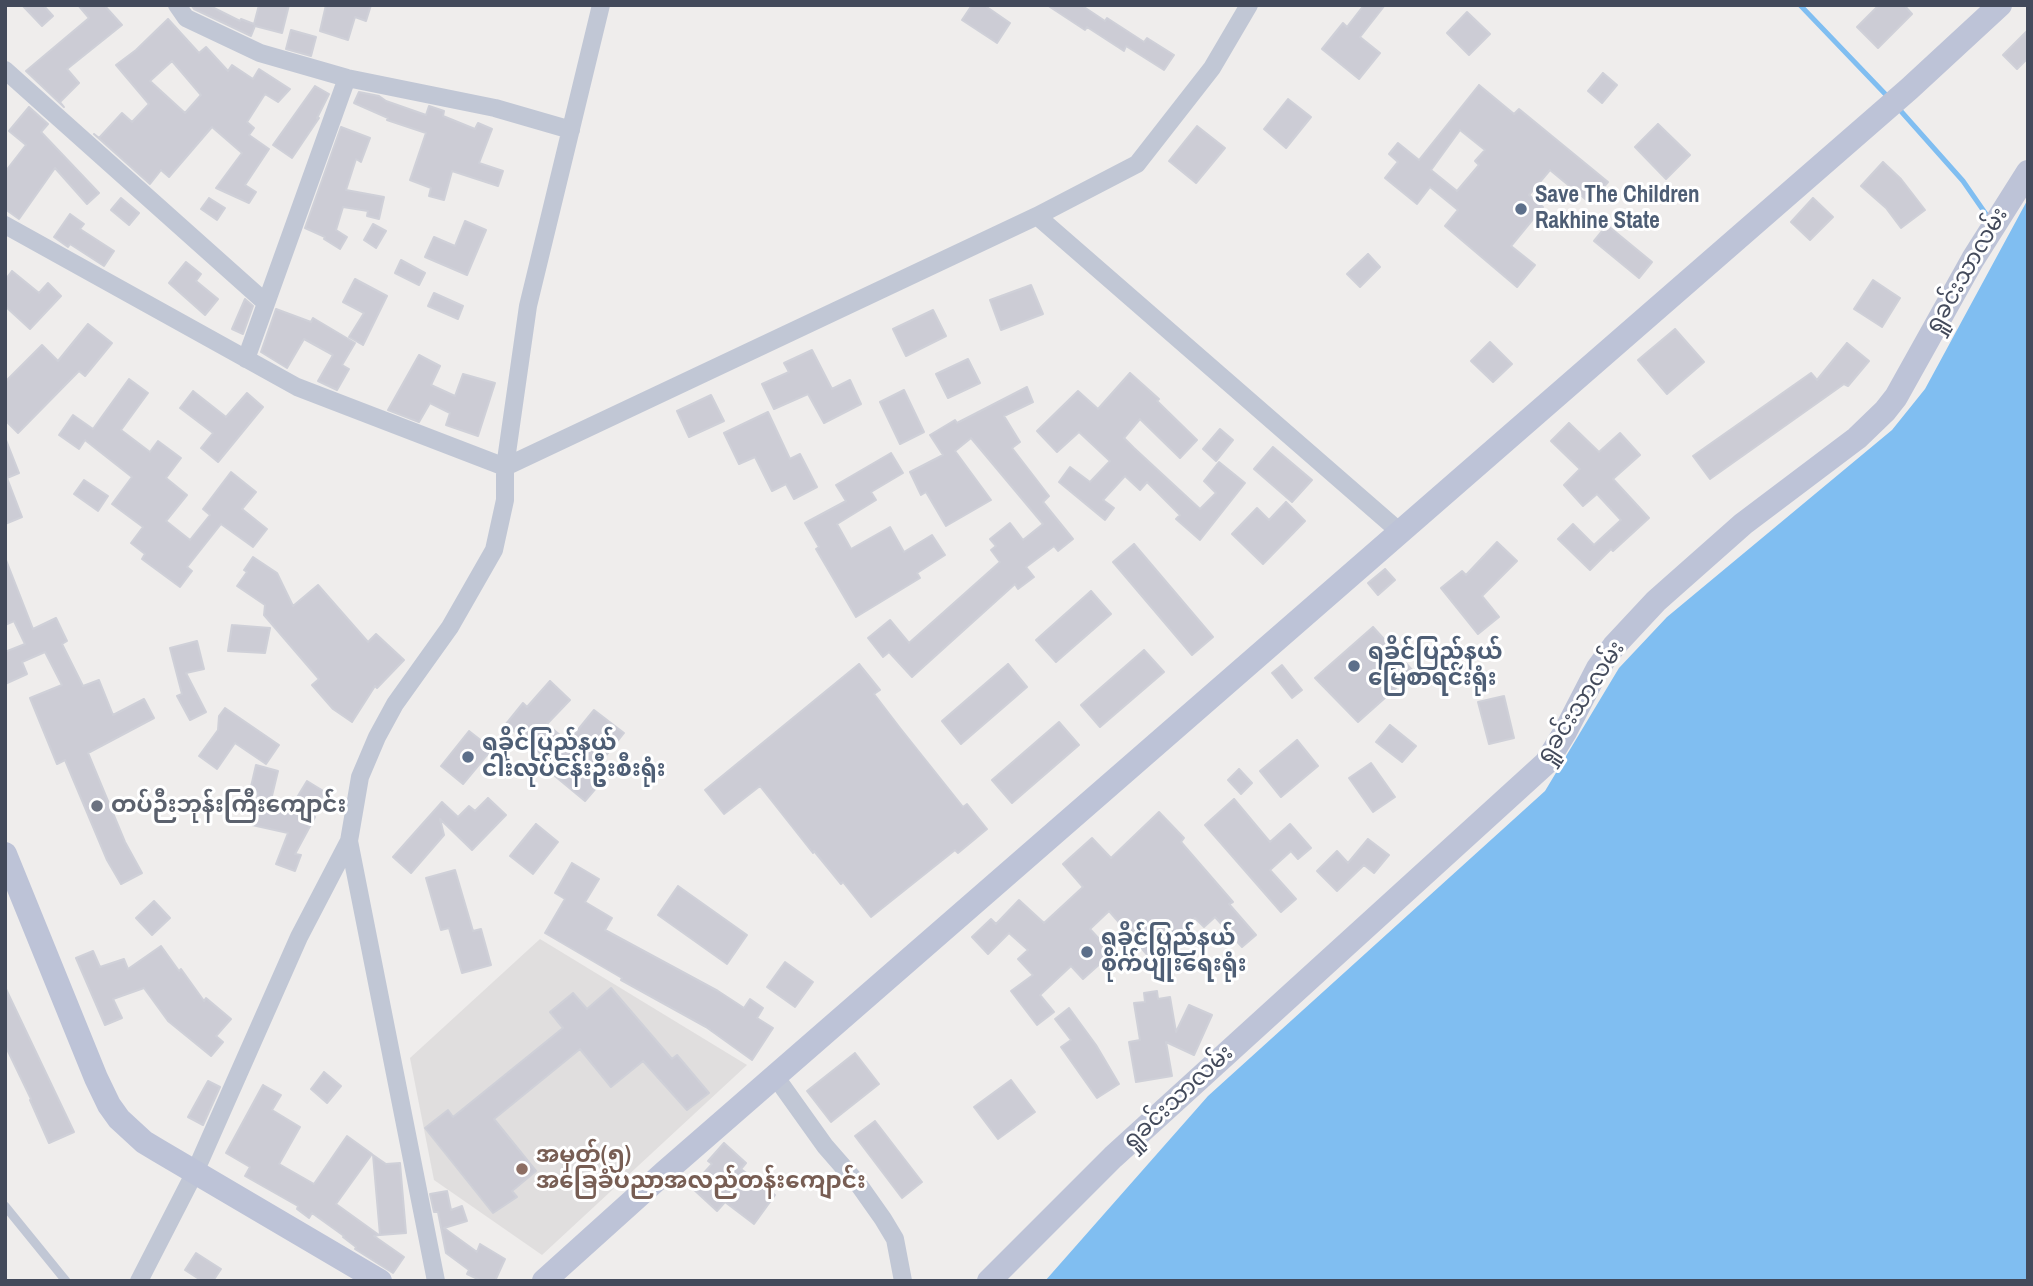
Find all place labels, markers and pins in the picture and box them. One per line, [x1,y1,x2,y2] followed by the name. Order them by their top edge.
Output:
[1535,182,1700,236] place label: Save The Children Rakhine State
[1513,201,1529,217] marker: Save The Children Rakhine State
[1368,639,1502,693] place label: ရခိုင်ပြည်နယ် မြေစာရင်းရုံး
[1346,658,1362,674] marker: ရခိုင်ပြည်နယ် မြေစာရင်းရုံး
[482,730,666,784] place label: ရခိုင်ပြည်နယ် ငါးလုပ်ငန်းဦးစီးရုံး
[460,749,476,765] marker: ရခိုင်ပြည်နယ် ငါးလုပ်ငန်းဦးစီးရုံး
[111,792,346,820] place label: တပ်ဉီးဘုန်းကြီးကျောင်း
[89,798,105,814] marker: တပ်ဉီးဘုန်းကြီးကျောင်း
[1101,925,1247,979] place label: ရခိုင်ပြည်နယ် စိုက်ပျိုးရေးရုံး
[1079,944,1095,960] marker: ရခိုင်ပြည်နယ် စိုက်ပျိုးရေးရုံး
[536,1142,866,1196] place label: အမှတ်(၅) အခြေခံပညာအလည်တန်းကျောင်း
[514,1161,530,1177] marker: အမှတ်(၅) အခြေခံပညာအလည်တန်းကျောင်း

